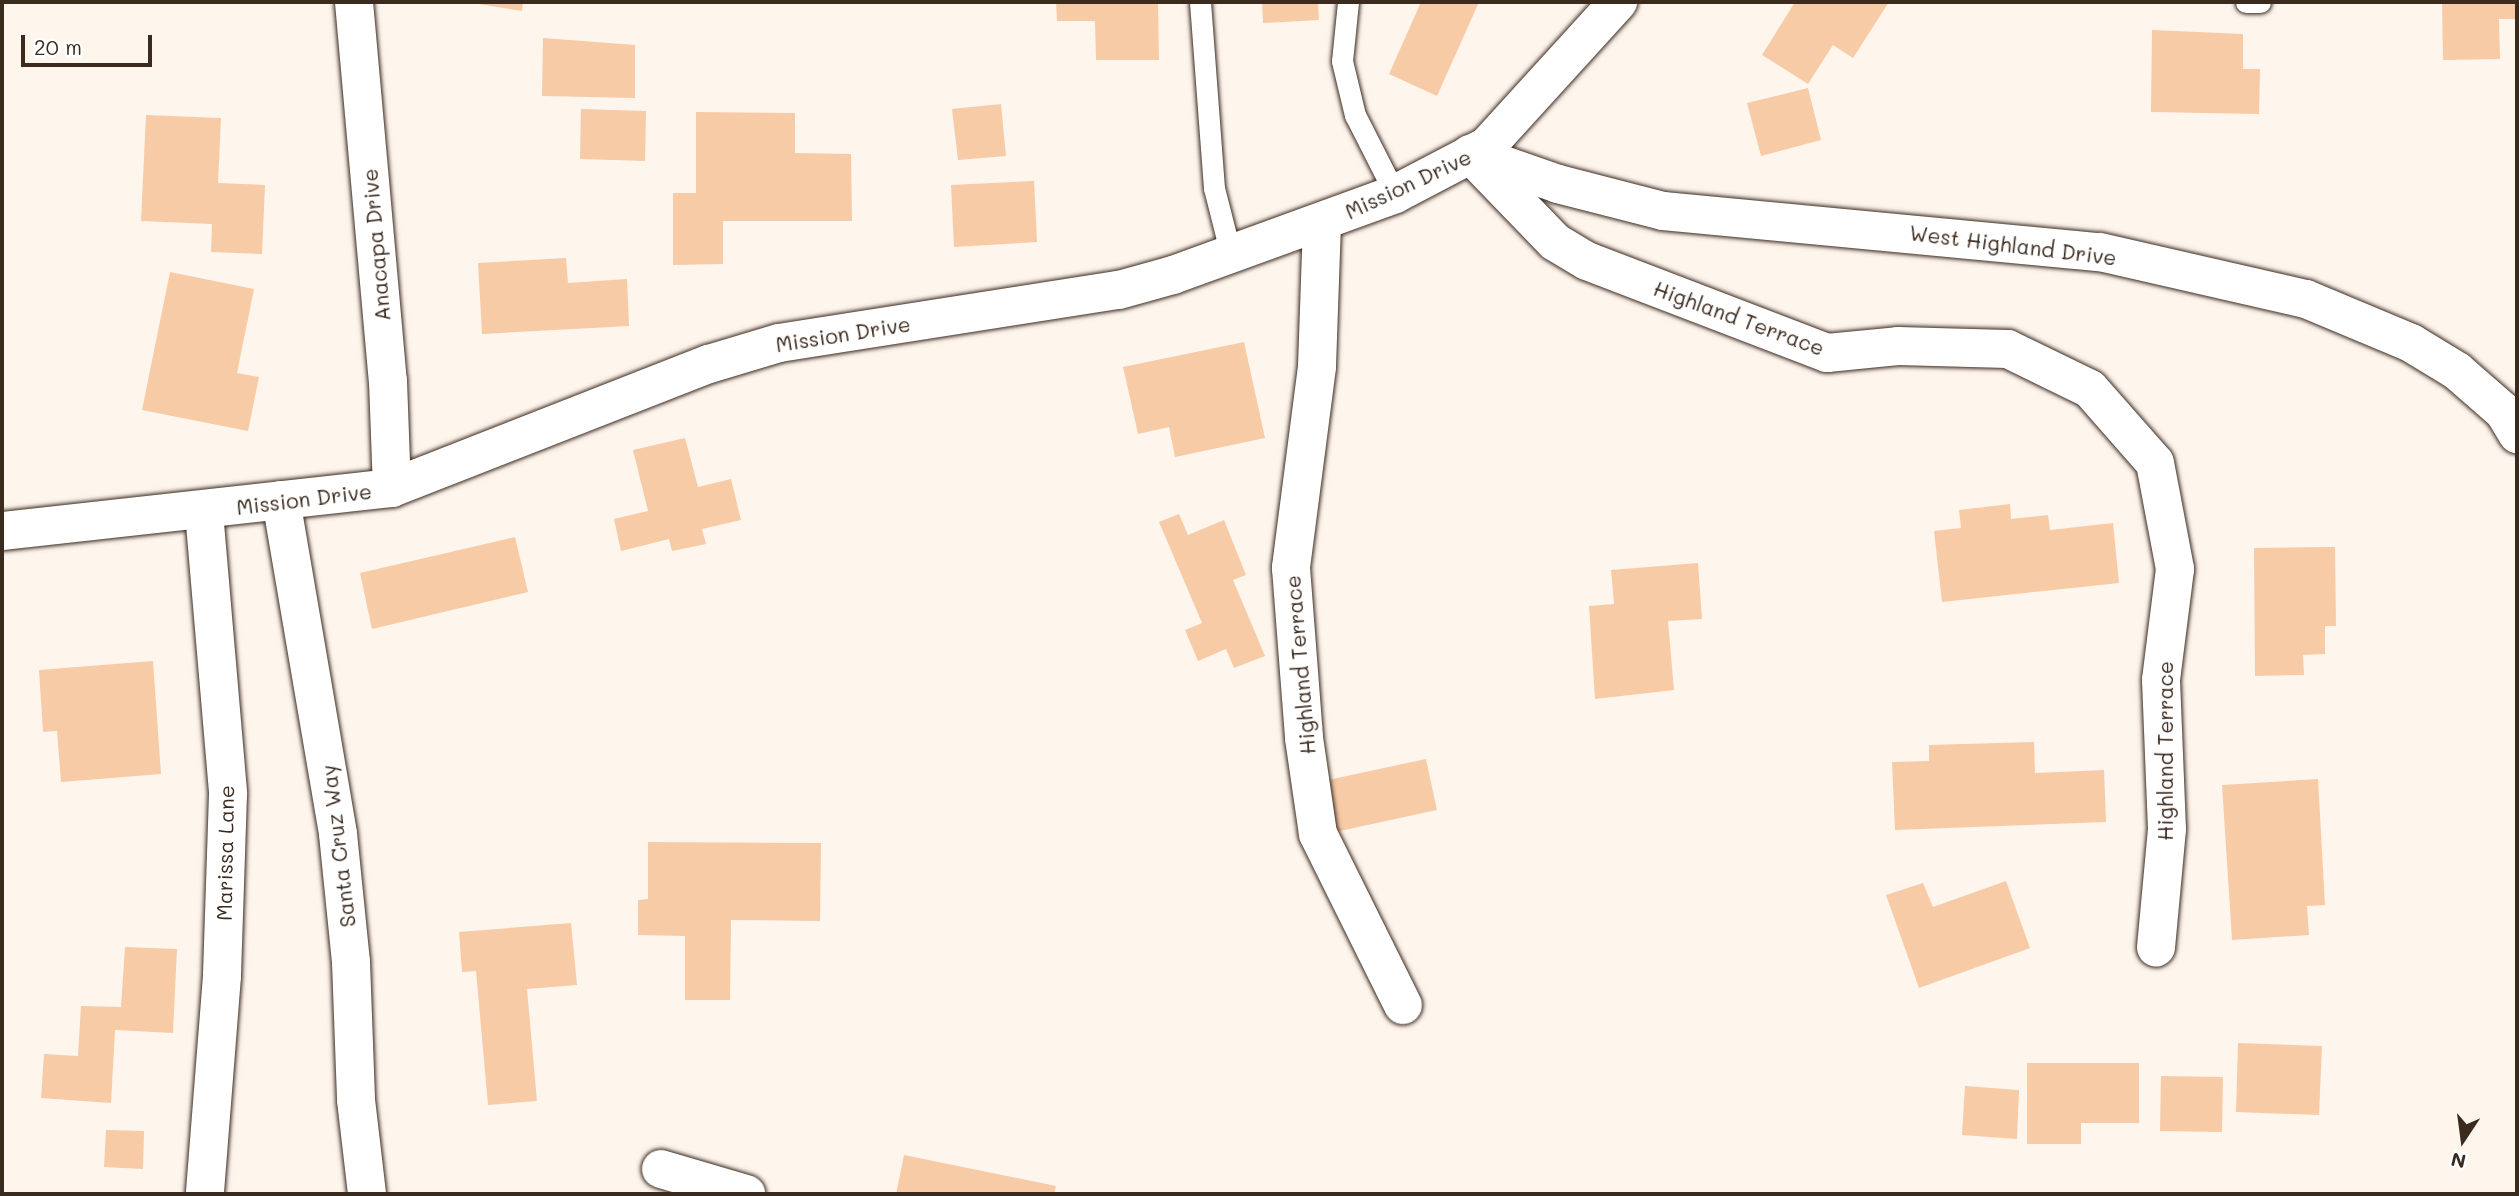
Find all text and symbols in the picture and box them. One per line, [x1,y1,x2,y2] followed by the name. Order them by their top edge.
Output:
[24,21,156,65] scale bar
[34,33,82,60] text: 20 m
[1341,144,1475,224] street label: Mission Drive
[357,168,395,322] street label: Anacapa Drive
[1908,220,2118,270] street label: West Highland Drive
[1650,275,1828,361] street label: Highland Terrace
[774,311,912,357] street label: Mission Drive
[235,478,373,520] street label: Mission Drive
[1280,574,1320,756] street label: Highland Terrace
[2152,661,2178,841] street label: Highland Terrace
[316,763,360,929] street label: Santa Cruz Way
[211,785,239,921] street label: Marissa Lane
[2428,1105,2498,1175] north arrow
[2448,1147,2468,1175] text: N

